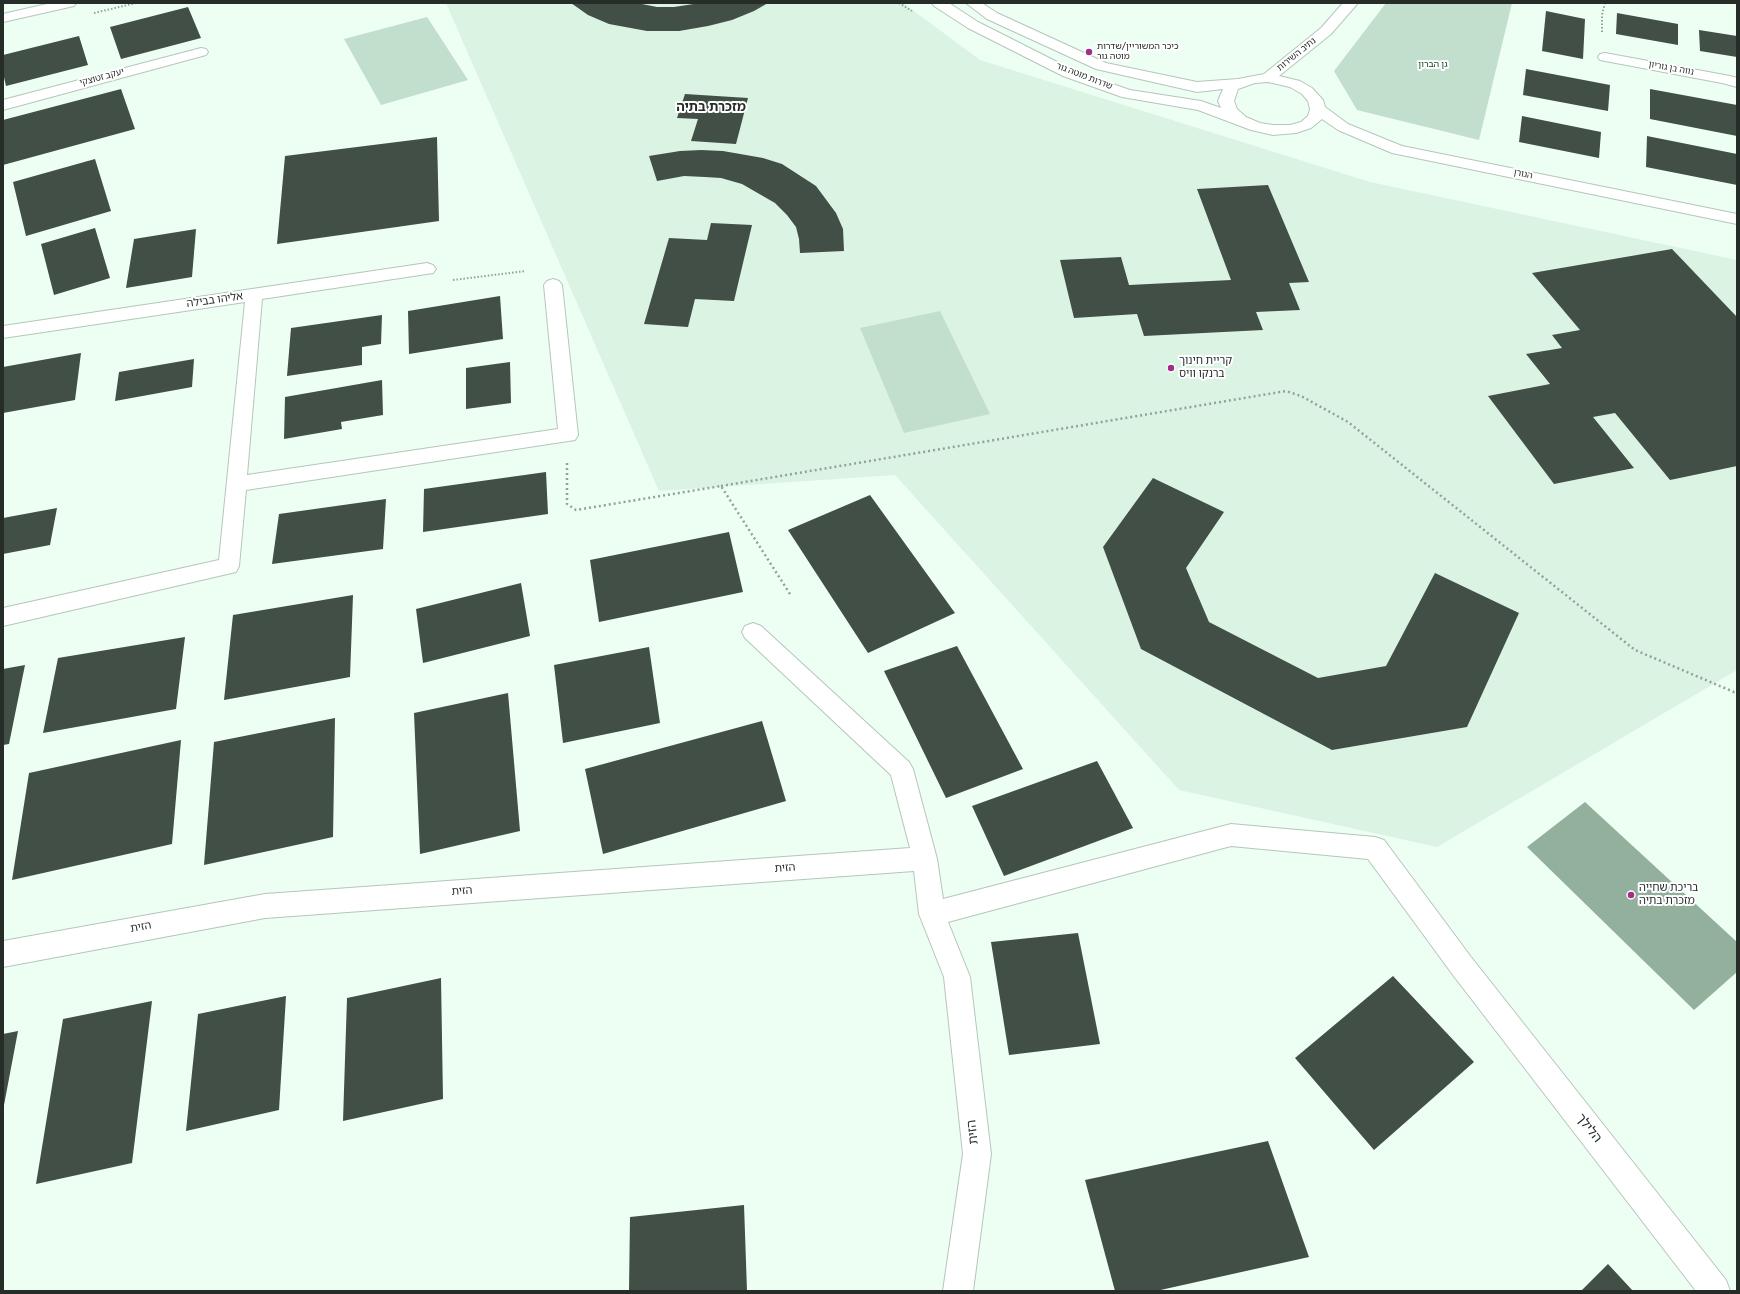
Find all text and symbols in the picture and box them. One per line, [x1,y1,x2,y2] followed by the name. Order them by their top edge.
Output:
[1275,36,1319,74] street label: נתיב השירות
[1097,42,1179,63] place label: כיכר המשוריין/שדרות מוטה גור
[1084,47,1094,57] marker: כיכר המשוריין/שדרות מוטה גור
[1418,60,1448,70] park label: גן הברון
[1648,60,1694,78] street label: נווה בן גוריון
[1054,61,1114,93] street label: שדרות מוטה גור
[79,67,125,89] street label: יעקב זטוצקי
[676,100,746,116] district label: מזכרת בתיה
[1512,168,1534,182] street label: הגורן
[186,291,244,311] street label: אליהו בבילה
[1179,355,1232,381] place label: קריית חינוך ברנקו וויס
[1166,363,1176,373] marker: קריית חינוך ברנקו וויס
[774,862,796,876] street label: הזית
[1639,882,1698,908] place label: בריכת שחייה מזכרת בתיה
[451,885,473,899] street label: הזית
[1626,890,1636,900] marker: בריכת שחייה מזכרת בתיה
[129,920,153,936] street label: הזית
[1572,1111,1604,1147] street label: הלילך
[965,1119,983,1145] street label: הזית

